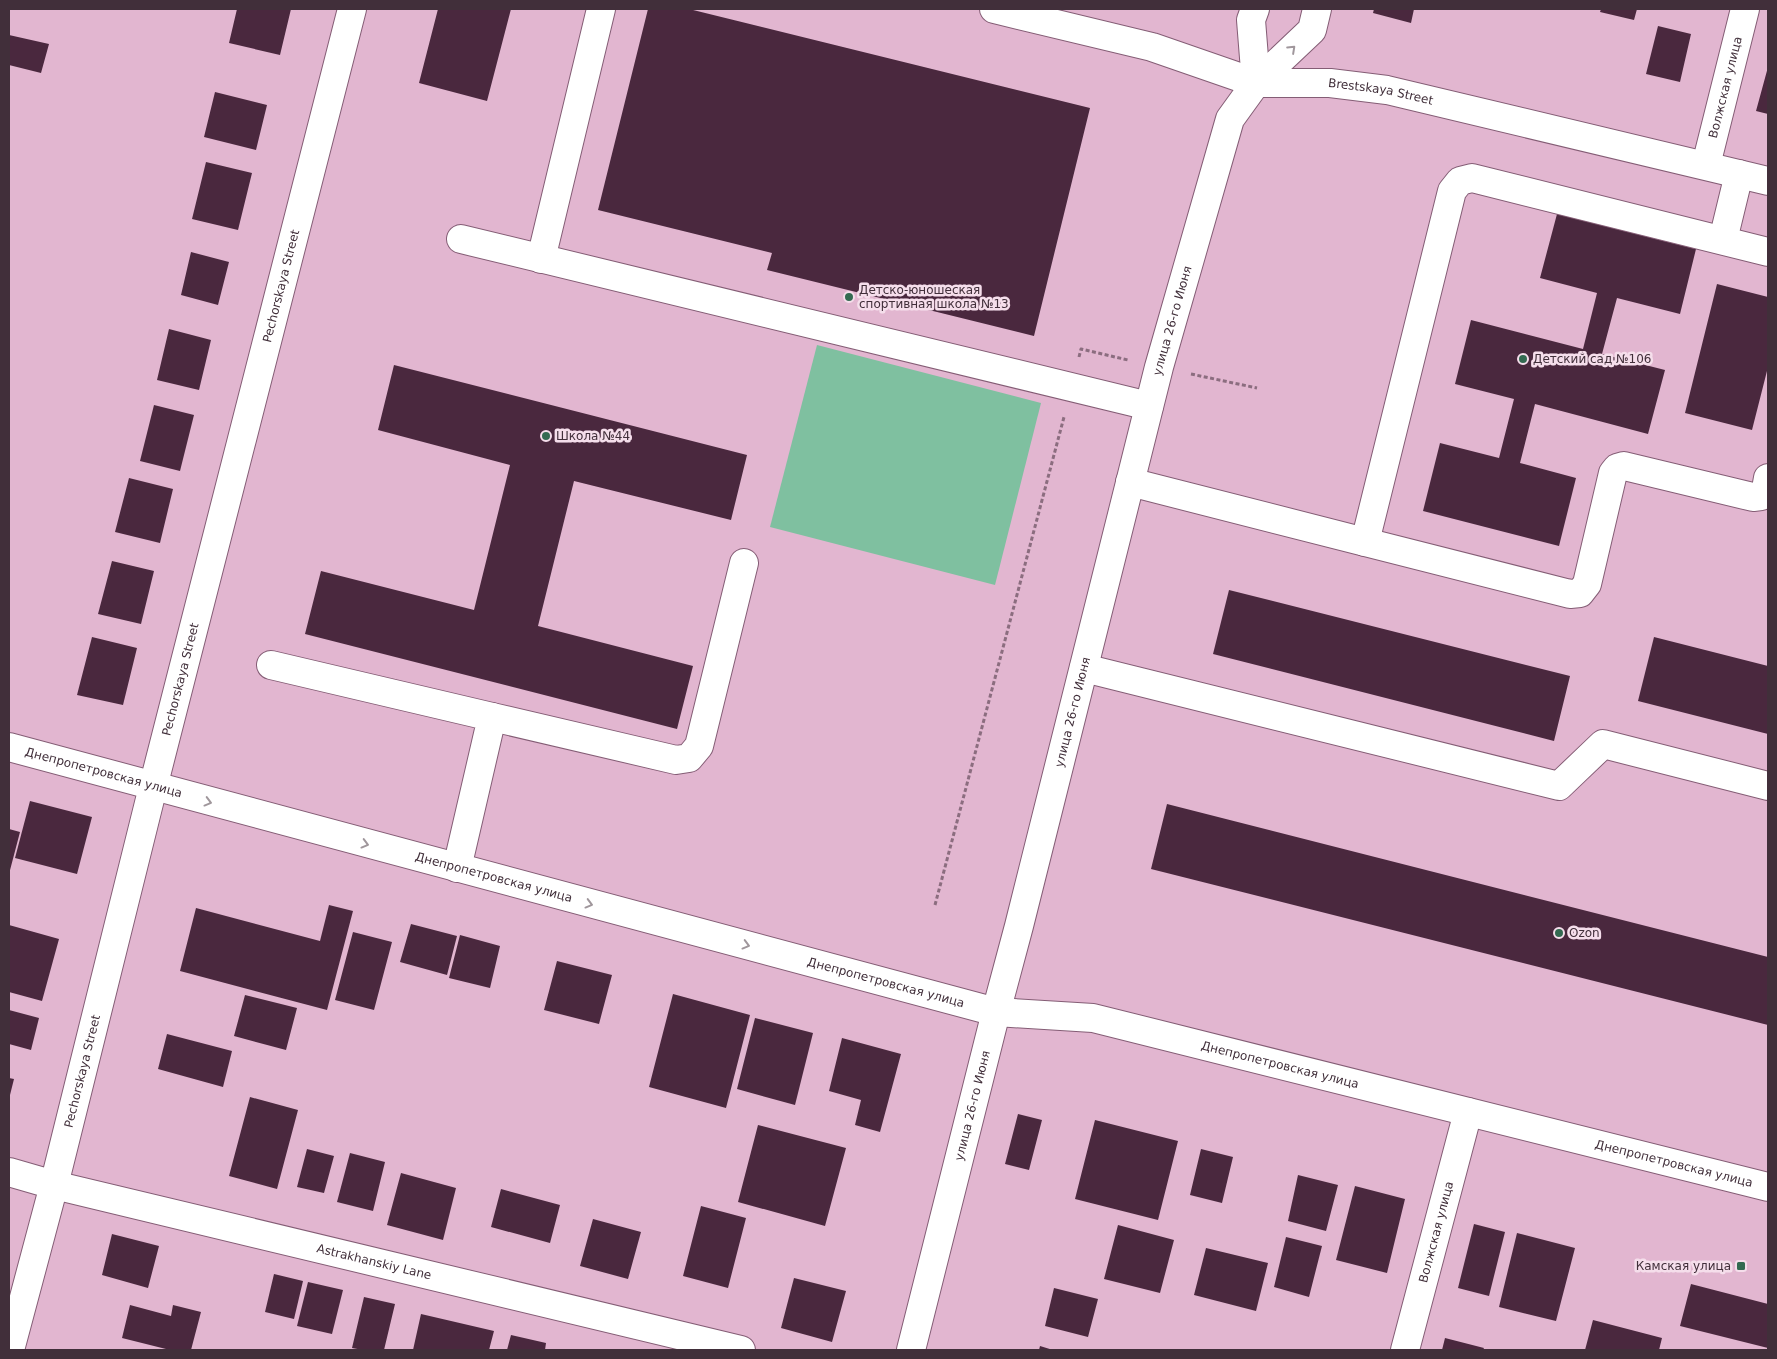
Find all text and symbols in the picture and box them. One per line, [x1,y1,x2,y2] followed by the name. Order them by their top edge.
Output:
[1706,35,1745,140] street label: Волжская улица
[1286,46,1295,55] one-way arrow
[1327,76,1435,108] street label: Brestskaya Street
[260,228,302,344] street label: Pechorskaya Street
[1150,264,1195,377] street label: улица 26-го Июня
[859,283,1009,311] place label: Детско-юношеская спортивная школа №13
[843,291,855,303] marker: Детско-юношеская спортивная школа №13
[1533,352,1651,366] place label: Детский сад №106
[1517,353,1529,365] marker: Детский сад №106
[556,429,630,443] place label: Школа №44
[540,430,552,442] marker: Школа №44
[159,621,202,737] street label: Pechorskaya Street
[1052,656,1093,769] street label: улица 26-го Июня
[24,745,184,800] street label: Днепропетровская улица
[203,796,212,807] one-way arrow
[360,838,369,849] one-way arrow
[414,849,574,905] street label: Днепропетровская улица
[585,898,593,908] one-way arrow
[1569,926,1600,940] place label: Ozon
[1553,927,1565,939] marker: Ozon
[742,940,750,950] one-way arrow
[806,955,966,1010] street label: Днепропетровская улица
[62,1013,103,1129] street label: Pechorskaya Street
[1200,1038,1360,1091] street label: Днепропетровская улица
[952,1049,993,1162] street label: улица 26-го Июня
[1594,1137,1754,1190] street label: Днепропетровская улица
[1416,1180,1456,1284] street label: Волжская улица
[315,1241,433,1282] street label: Astrakhanskiy Lane
[1636,1259,1731,1273] place label: Камская улица
[1735,1260,1747,1272] marker: Камская улица

